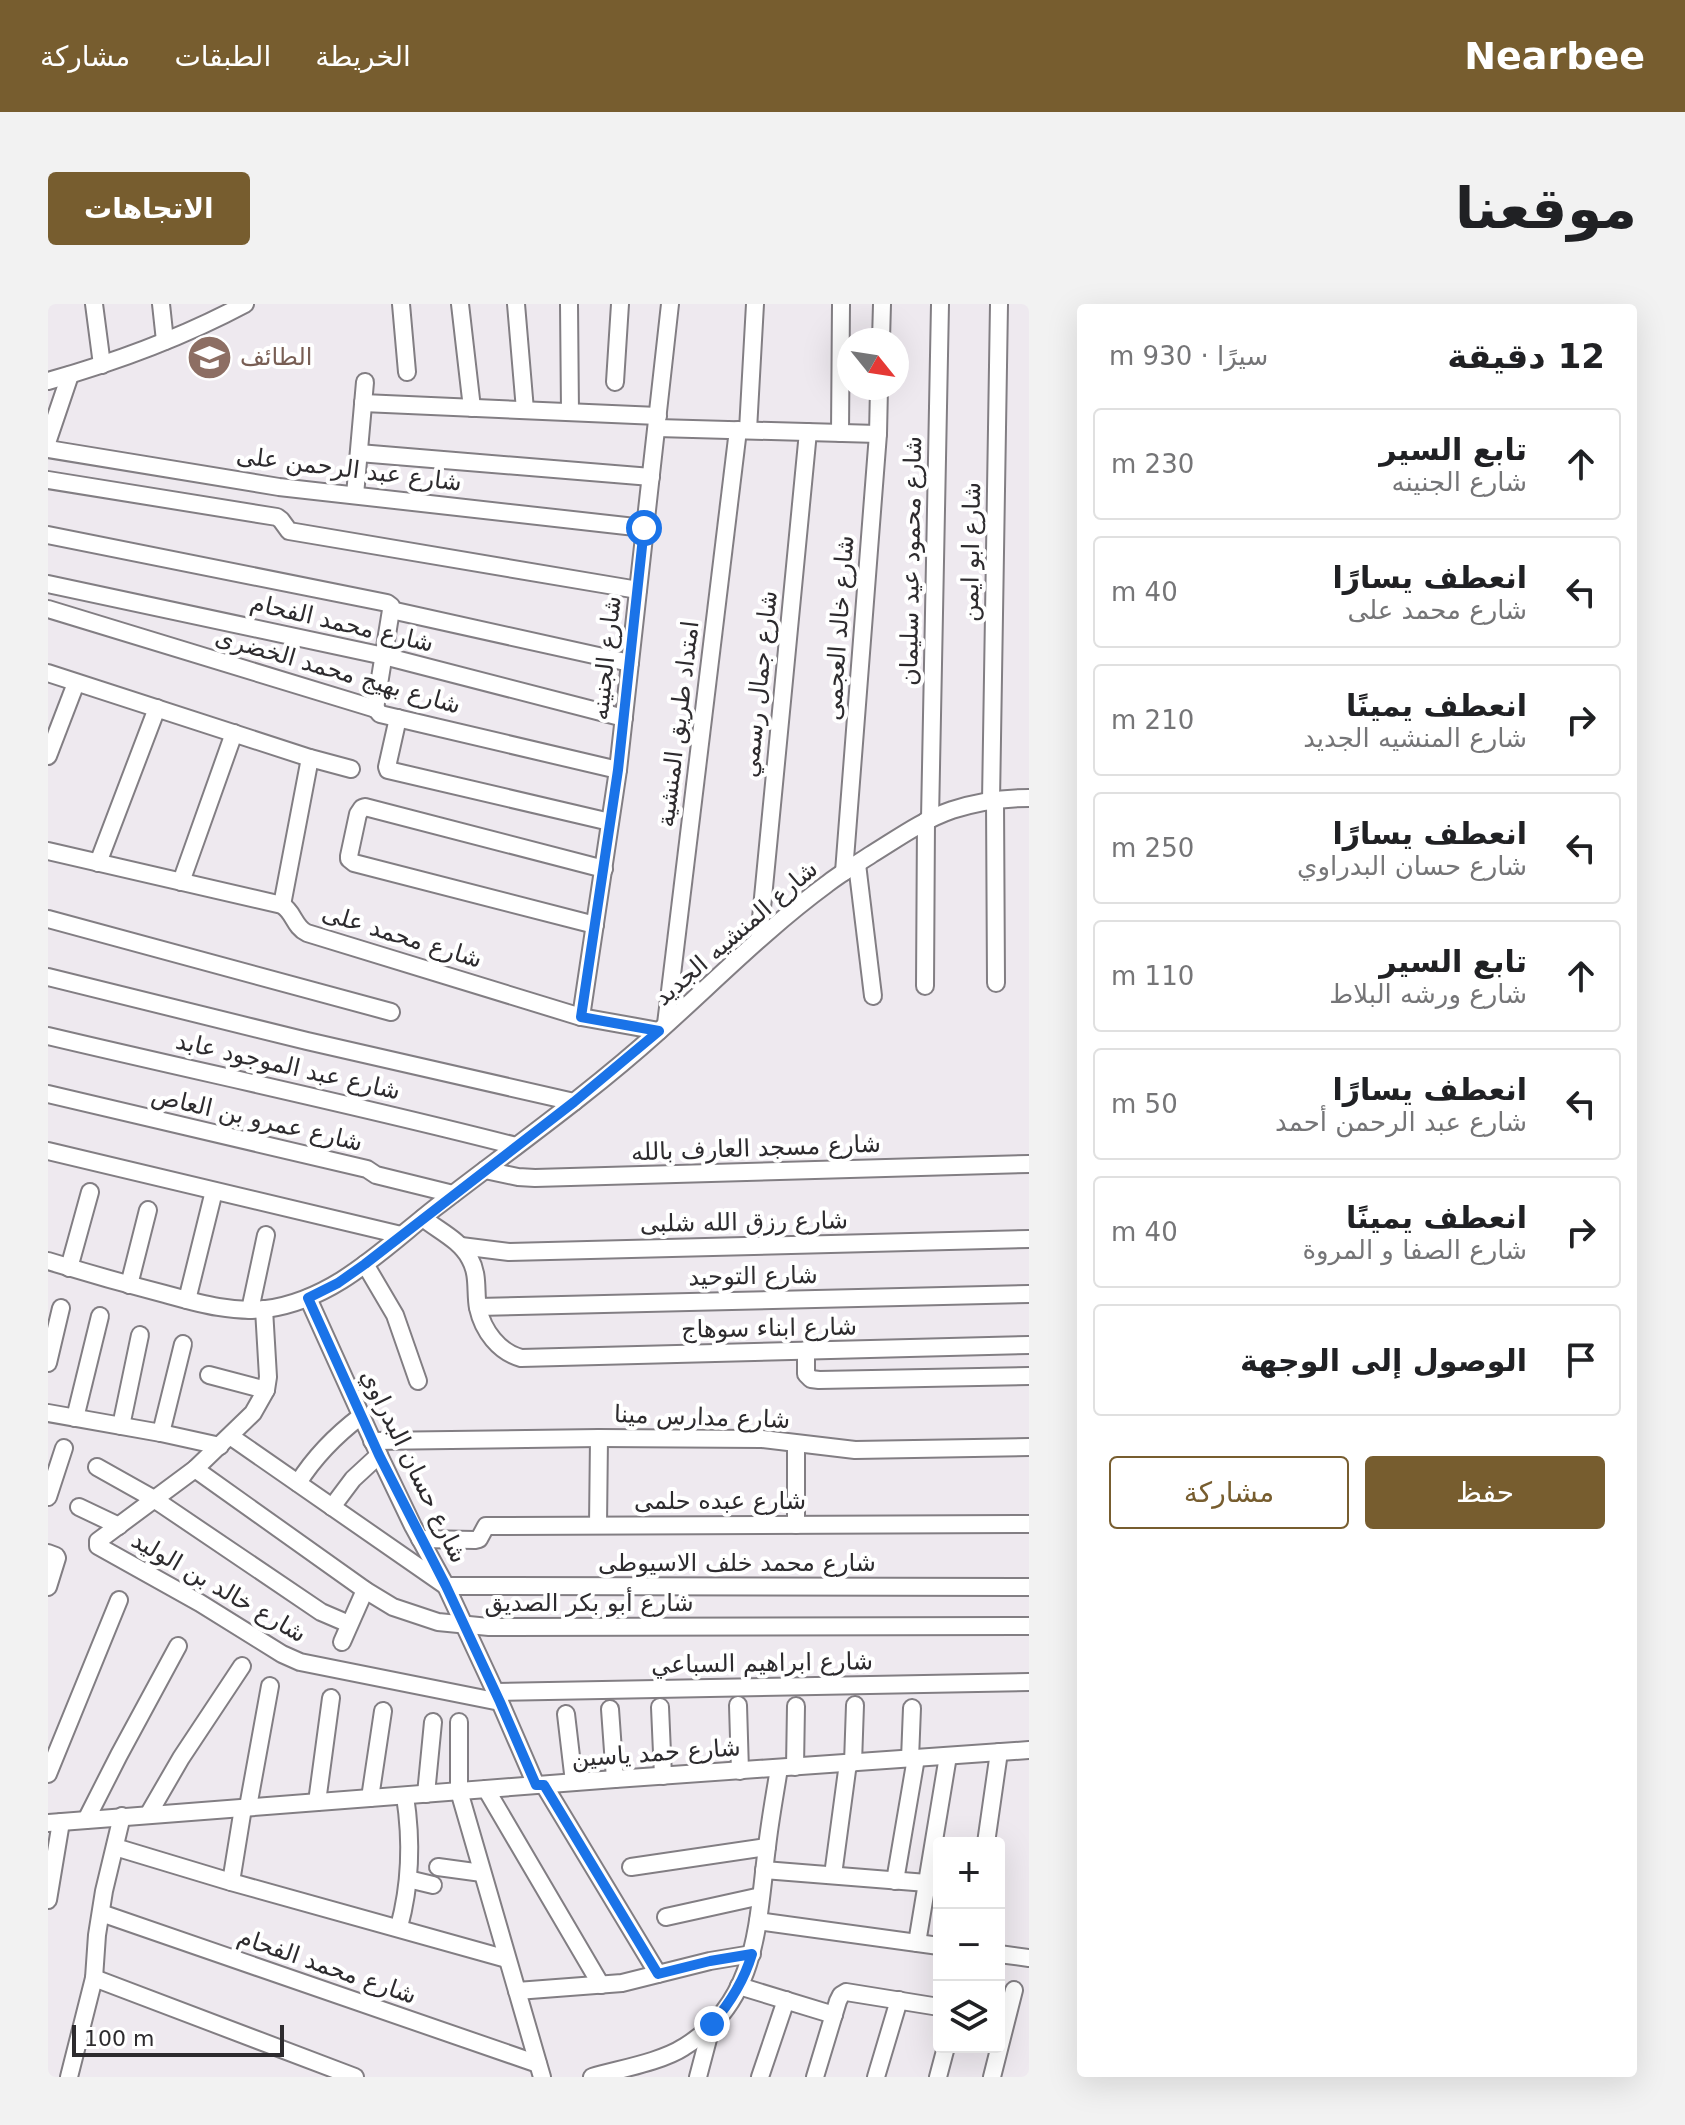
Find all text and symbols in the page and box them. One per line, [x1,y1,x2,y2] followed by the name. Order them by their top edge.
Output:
[1464,34,1645,78] text: Nearbee
[40,40,130,73] text: مشاركة
[174,40,271,73] text: الطبقات
[315,40,411,73] text: الخريطة
[48,172,250,245] button: الاتجاهات
[1455,176,1637,241] text: موقعنا
[837,328,909,400] north arrow
[185,333,233,381] school or university icon: الطائف
[1447,336,1605,376] text: 12 دقيقة
[1109,341,1268,371] text: سيرًا · 930 m
[240,343,313,371] place label: الطائف
[1379,432,1527,467] text: تابع السير
[895,436,927,686] street label: شارع محمود عيد سليمان
[235,441,463,497] street label: شارع عبد الرحمن على
[1559,442,1603,486] icon: ahead
[1111,449,1194,479] text: 230 m
[1392,467,1527,497] text: شارع الجنينه
[956,482,986,622] street label: شارع ابو ايمن
[626,510,662,546] route start
[819,534,859,722] street label: شارع خالد العجمى
[1333,560,1527,595] text: انعطف يسارًا
[1559,570,1603,614] icon: left
[1111,577,1178,607] text: 40 m
[248,588,436,658] street label: شارع محمد الفحام
[735,589,783,779] street label: شارع جمال رسمي
[586,594,626,722] street label: شارع الجنينه
[1348,595,1527,625] text: شارع محمد على
[651,619,705,829] street label: امتداد طريق المنشية
[212,623,464,719] street label: شارع بهيج محمد الخضرى
[1346,688,1527,723] text: انعطف يمينًا
[1559,698,1603,742] icon: right
[1111,705,1194,735] text: 210 m
[1303,723,1527,753] text: شارع المنشيه الجديد
[1333,816,1527,851] text: انعطف يسارًا
[1559,826,1603,870] icon: left
[1111,833,1194,863] text: 250 m
[1297,851,1527,881] text: شارع حسان البدراوي
[649,855,823,1011] street label: شارع المنشيه الجديد
[319,898,485,974] street label: شارع محمد على
[1379,944,1527,979] text: تابع السير
[1559,954,1603,998] icon: ahead
[1111,961,1194,991] text: 110 m
[1329,979,1527,1009] text: شارع ورشه البلاط
[173,1027,403,1105] street label: شارع عبد الموجود عابد
[1333,1072,1527,1107] text: انعطف يسارًا
[149,1081,365,1157] street label: شارع عمرو بن العاص
[1559,1082,1603,1126] icon: left
[1111,1089,1178,1119] text: 50 m
[1275,1107,1527,1137] text: شارع عبد الرحمن أحمد
[631,1130,881,1166] street label: شارع مسجد العارف بالله
[1346,1200,1527,1235] text: انعطف يمينًا
[640,1206,848,1238] street label: شارع رزق الله شلبى
[1559,1210,1603,1254] icon: right
[1111,1217,1178,1247] text: 40 m
[1302,1235,1527,1265] text: شارع الصفا و المروة
[688,1261,818,1291] street label: شارع التوحيد
[681,1312,857,1344] street label: شارع ابناء سوهاج
[1559,1338,1603,1382] icon: arrive
[1240,1343,1527,1378] text: الوصول إلى الوجهة
[355,1364,473,1568] street label: شارع حسان البدراوي
[613,1400,791,1434] street label: شارع مدارس مينا
[1109,1456,1349,1529] button: مشاركة
[1365,1456,1605,1529] button: حفظ
[634,1487,806,1515] street label: شارع عبده حلمى
[127,1526,311,1648] street label: شارع خالد بن الوليد
[598,1549,876,1577] street label: شارع محمد خلف الاسيوطى
[484,1587,694,1617] street label: شارع أبو بكر الصديق
[651,1647,873,1679] street label: شارع ابراهيم السباعي
[570,1733,742,1773] street label: شارع حمد ياسين
[933,1837,1005,2053] map controls
[933,1837,1005,1909] button: +
[933,1909,1005,1981] button: −
[234,1922,420,2010] street label: شارع محمد الفحام
[933,1981,1005,2053] button: layers
[694,2006,730,2042] route end
[72,2021,284,2057] scale bar
[84,2026,154,2051] text: 100 m

